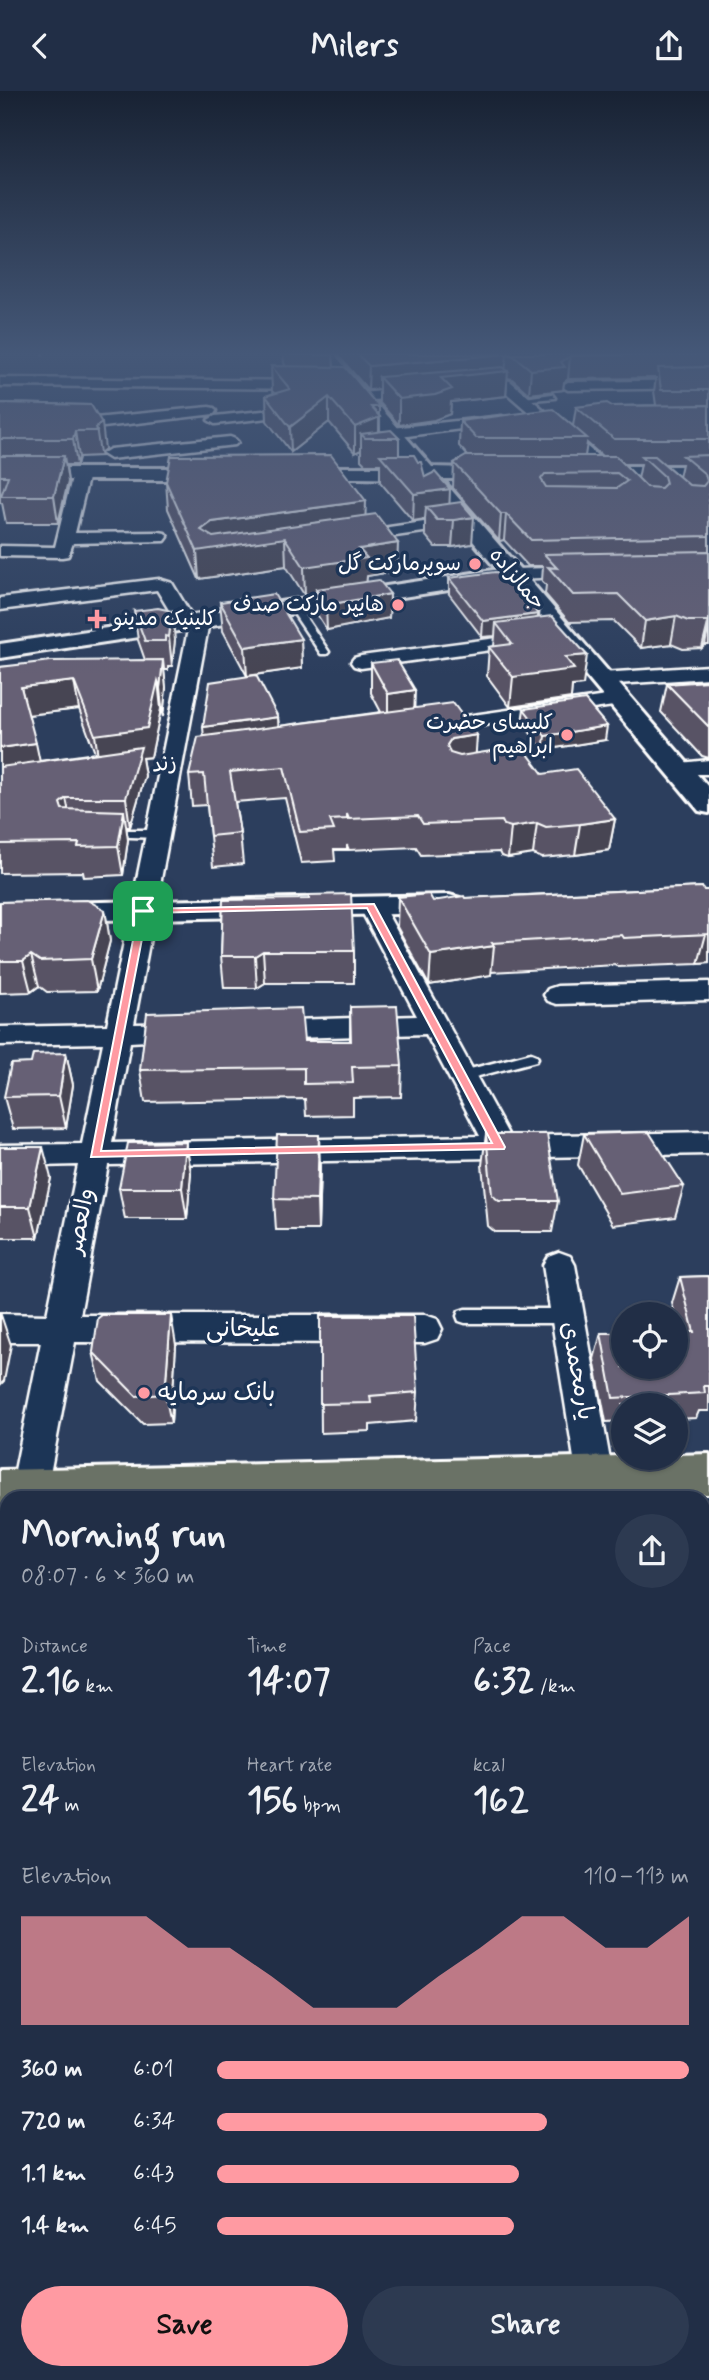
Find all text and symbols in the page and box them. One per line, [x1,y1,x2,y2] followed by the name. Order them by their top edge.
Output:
[311,25,398,67] text: Milers
[21,27,59,65] icon: back
[650,27,688,65] icon: share
[483,542,551,616] street label: جمالزاده
[338,550,461,578] place label: سوپرمارکت گل
[467,556,483,572] marker: سوپرمارکت گل
[233,591,384,619] place label: هايپر ماركت صدف
[390,597,406,613] marker: هايپر ماركت صدف
[112,605,217,633] place label: کلینیک مدینو
[87,609,107,629] marker: کلینیک مدینو
[426,709,553,762] place label: کلیسای حضرت ابراهیم
[559,727,575,743] marker: کلیسای حضرت ابراهیم
[150,748,178,780] street label: زند
[113,881,173,941] pin
[124,892,162,930] icon: arrive
[59,1185,103,1259] street label: والعصر
[611,1302,688,1470] map controls
[611,1302,688,1379] button: locate
[206,1314,280,1345] street label: علیخانی
[553,1319,601,1423] street label: یارمحمدی
[158,1378,275,1409] place label: بانک سرمایه
[136,1385,152,1401] marker: بانک سرمایه
[611,1393,688,1470] button: layers
[21,1511,226,1560] text: Morning run
[615,1514,689,1588] button: share
[21,1562,194,1592] text: 08:07 · 6 × 360 m
[21,1634,88,1659] text: Distance
[247,1634,287,1659] text: Time
[473,1634,511,1659] text: Pace
[21,1659,80,1705] text: 2.16
[247,1659,330,1705] text: 14:07
[473,1659,535,1705] text: 6:32
[80,1674,113,1699] text: km
[535,1674,576,1699] text: /km
[21,1753,96,1778] text: Elevation
[247,1753,332,1778] text: Heart rate
[473,1753,505,1778] text: kcal
[21,1778,59,1824] text: 24
[247,1778,298,1824] text: 156
[473,1778,529,1824] text: 162
[59,1793,80,1818] text: m
[298,1793,341,1818] text: bpm
[21,1862,112,1892] text: Elevation
[583,1862,689,1892] text: 110–113 m
[21,2055,82,2085] text: 360 m
[133,2055,174,2085] text: 6:01
[21,2107,85,2137] text: 720 m
[133,2107,175,2137] text: 6:34
[21,2159,86,2189] text: 1.1 km
[133,2159,174,2189] text: 6:43
[21,2211,89,2241] text: 1.4 km
[133,2211,177,2241] text: 6:45
[21,2286,348,2366] button: Save
[362,2286,689,2366] button: Share

